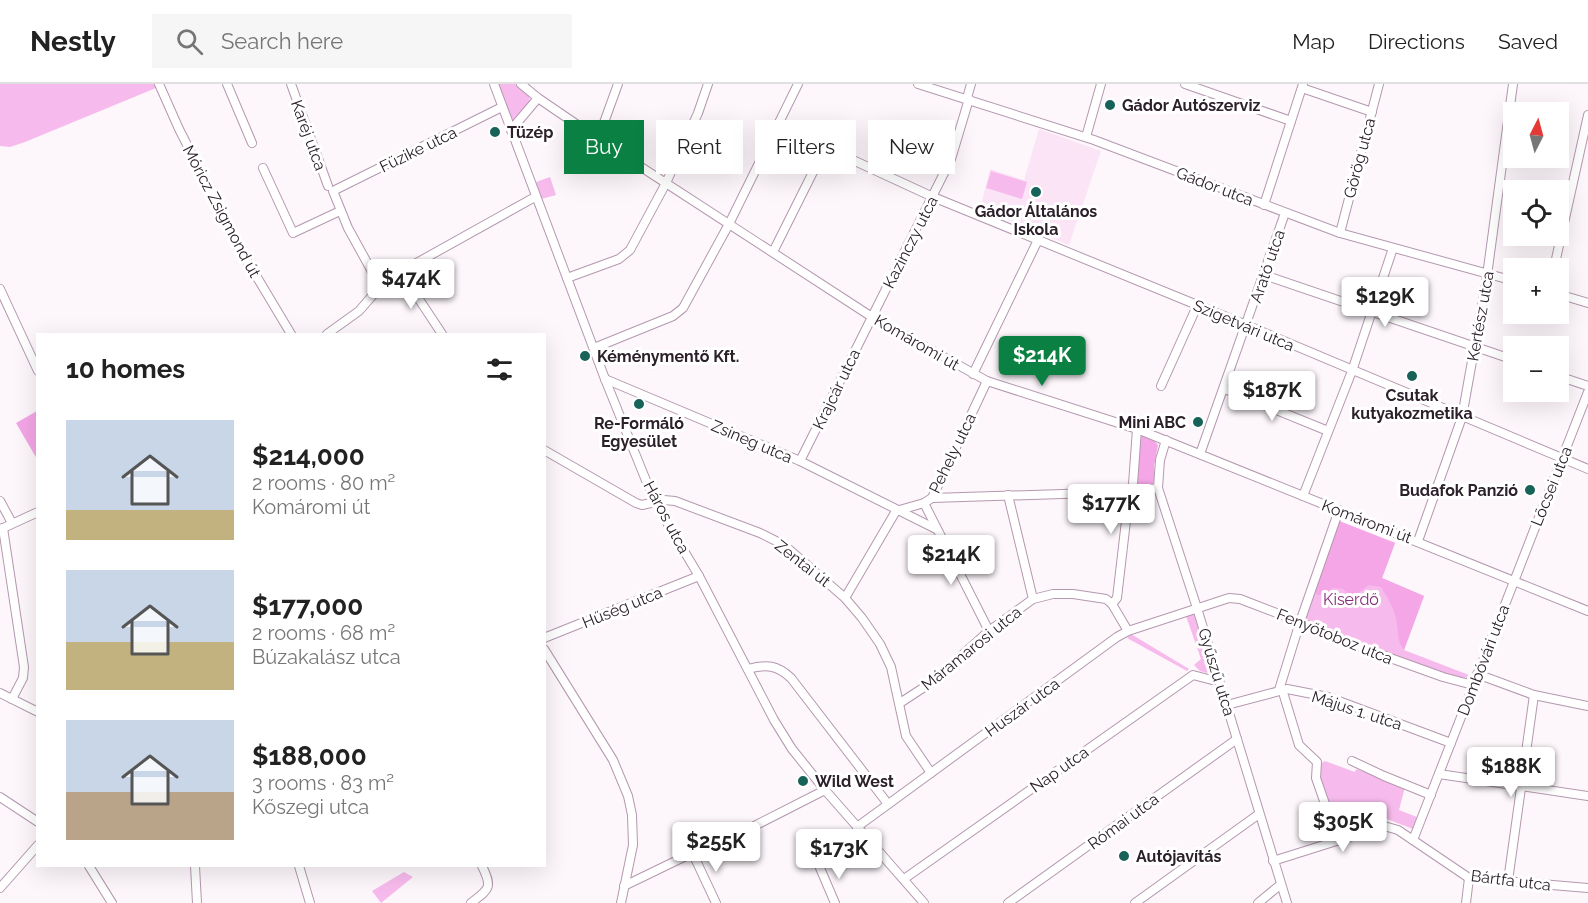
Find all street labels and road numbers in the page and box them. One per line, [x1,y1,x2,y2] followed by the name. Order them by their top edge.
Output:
[287,97,330,173] street label: Karéj utca
[1340,116,1379,200] street label: Görög utca
[377,123,460,176] street label: Füzike utca
[179,142,265,281] street label: Móricz Zsigmond út
[1174,163,1256,210] street label: Gádor utca
[879,193,942,291] street label: Kazinczy utca
[1246,227,1289,305] street label: Arató utca
[1463,269,1498,363] street label: Kertész utca
[1190,296,1297,355] street label: Szigetvári utca
[871,311,963,375] street label: Komáromi út
[809,346,864,433] street label: Krajcár utca
[925,410,980,496] street label: Pehely utca
[708,416,795,467] street label: Zsineg utca
[1527,444,1576,529] street label: Lőcsei utca
[640,478,694,557] street label: Háros utca
[1319,496,1415,548] street label: Komáromi út
[771,536,835,591] street label: Zentai út
[579,583,665,632] street label: Hűség utca
[918,602,1025,694] street label: Máramarosi utca
[1454,602,1513,718] street label: Dombóvári utca
[1274,605,1396,668] street label: Fenyőtoboz utca
[1194,626,1239,718] street label: Gyűszű utca
[981,674,1063,741] street label: Huszár utca
[1309,687,1404,734] street label: Május 1. utca
[1026,742,1092,796] street label: Nap utca
[1084,789,1162,853] street label: Római utca
[1470,866,1552,895] street label: Bártfa utca

